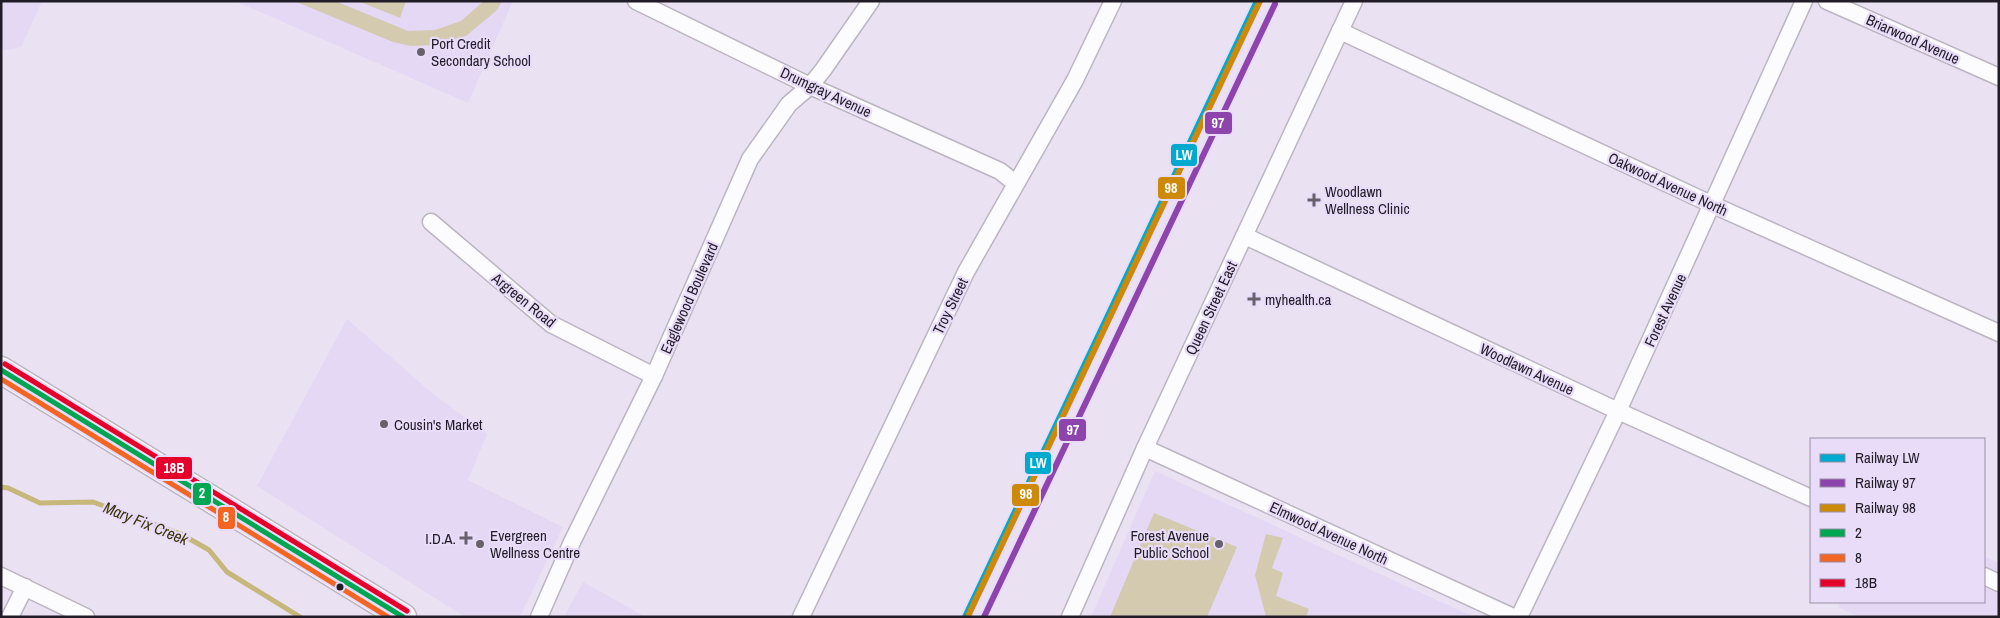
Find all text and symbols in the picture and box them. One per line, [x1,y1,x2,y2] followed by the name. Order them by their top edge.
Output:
[1863,9,1963,69] street label: Briarwood Avenue
[431,33,531,71] place label: Port Credit Secondary School
[415,46,427,58] marker: Port Credit Secondary School
[777,62,875,122] street label: Drumgray Avenue
[1204,111,1233,135] line badge: 97
[1212,114,1225,132] text: 97
[1170,143,1198,167] line badge: LW
[1175,146,1193,164] text: LW
[1605,147,1731,221] street label: Oakwood Avenue North
[1157,176,1186,200] line badge: 98
[1165,179,1177,197] text: 98
[1325,181,1410,219] place label: Woodlawn Wellness Clinic
[1307,193,1321,207] marker: Woodlawn Wellness Clinic
[655,239,723,357] street label: Eaglewood Boulevard
[1180,257,1242,358] street label: Queen Street East
[487,267,560,332] street label: Argreen Road
[1639,270,1691,350] street label: Forest Avenue
[927,274,973,338] street label: Troy Street
[1265,289,1331,310] place label: myhealth.ca
[1247,292,1261,306] marker: myhealth.ca
[1477,338,1578,400] street label: Woodlawn Avenue
[394,414,483,435] place label: Cousin's Market
[378,418,390,430] marker: Cousin's Market
[1058,418,1087,442] line badge: 97
[1067,421,1080,439] text: 97
[1810,438,1985,603] legend
[1855,447,1920,468] text: Railway LW
[1024,451,1052,475] line badge: LW
[1029,454,1047,472] text: LW
[155,456,193,480] line badge: 18B
[163,459,185,477] text: 18B
[1855,472,1916,493] text: Railway 97
[192,482,212,506] line badge: 2
[1011,483,1040,507] line badge: 98
[199,484,205,502] text: 2
[1020,485,1032,503] text: 98
[100,496,192,550] water label: Mary Fix Creek
[1266,496,1392,570] street label: Elmwood Avenue North
[1855,497,1916,518] text: Railway 98
[217,506,236,530] line badge: 8
[223,508,229,526] text: 8
[1855,522,1862,543] text: 2
[490,525,580,563] place label: Evergreen Wellness Centre
[1130,525,1209,563] place label: Forest Avenue Public School
[425,528,456,549] place label: I.D.A.
[460,532,472,544] marker: I.D.A.
[474,538,486,550] marker: Evergreen Wellness Centre
[1213,538,1225,550] marker: Forest Avenue Public School
[1855,547,1862,568] text: 8
[1855,572,1877,593] text: 18B
[335,582,345,592] unlabelled marker

